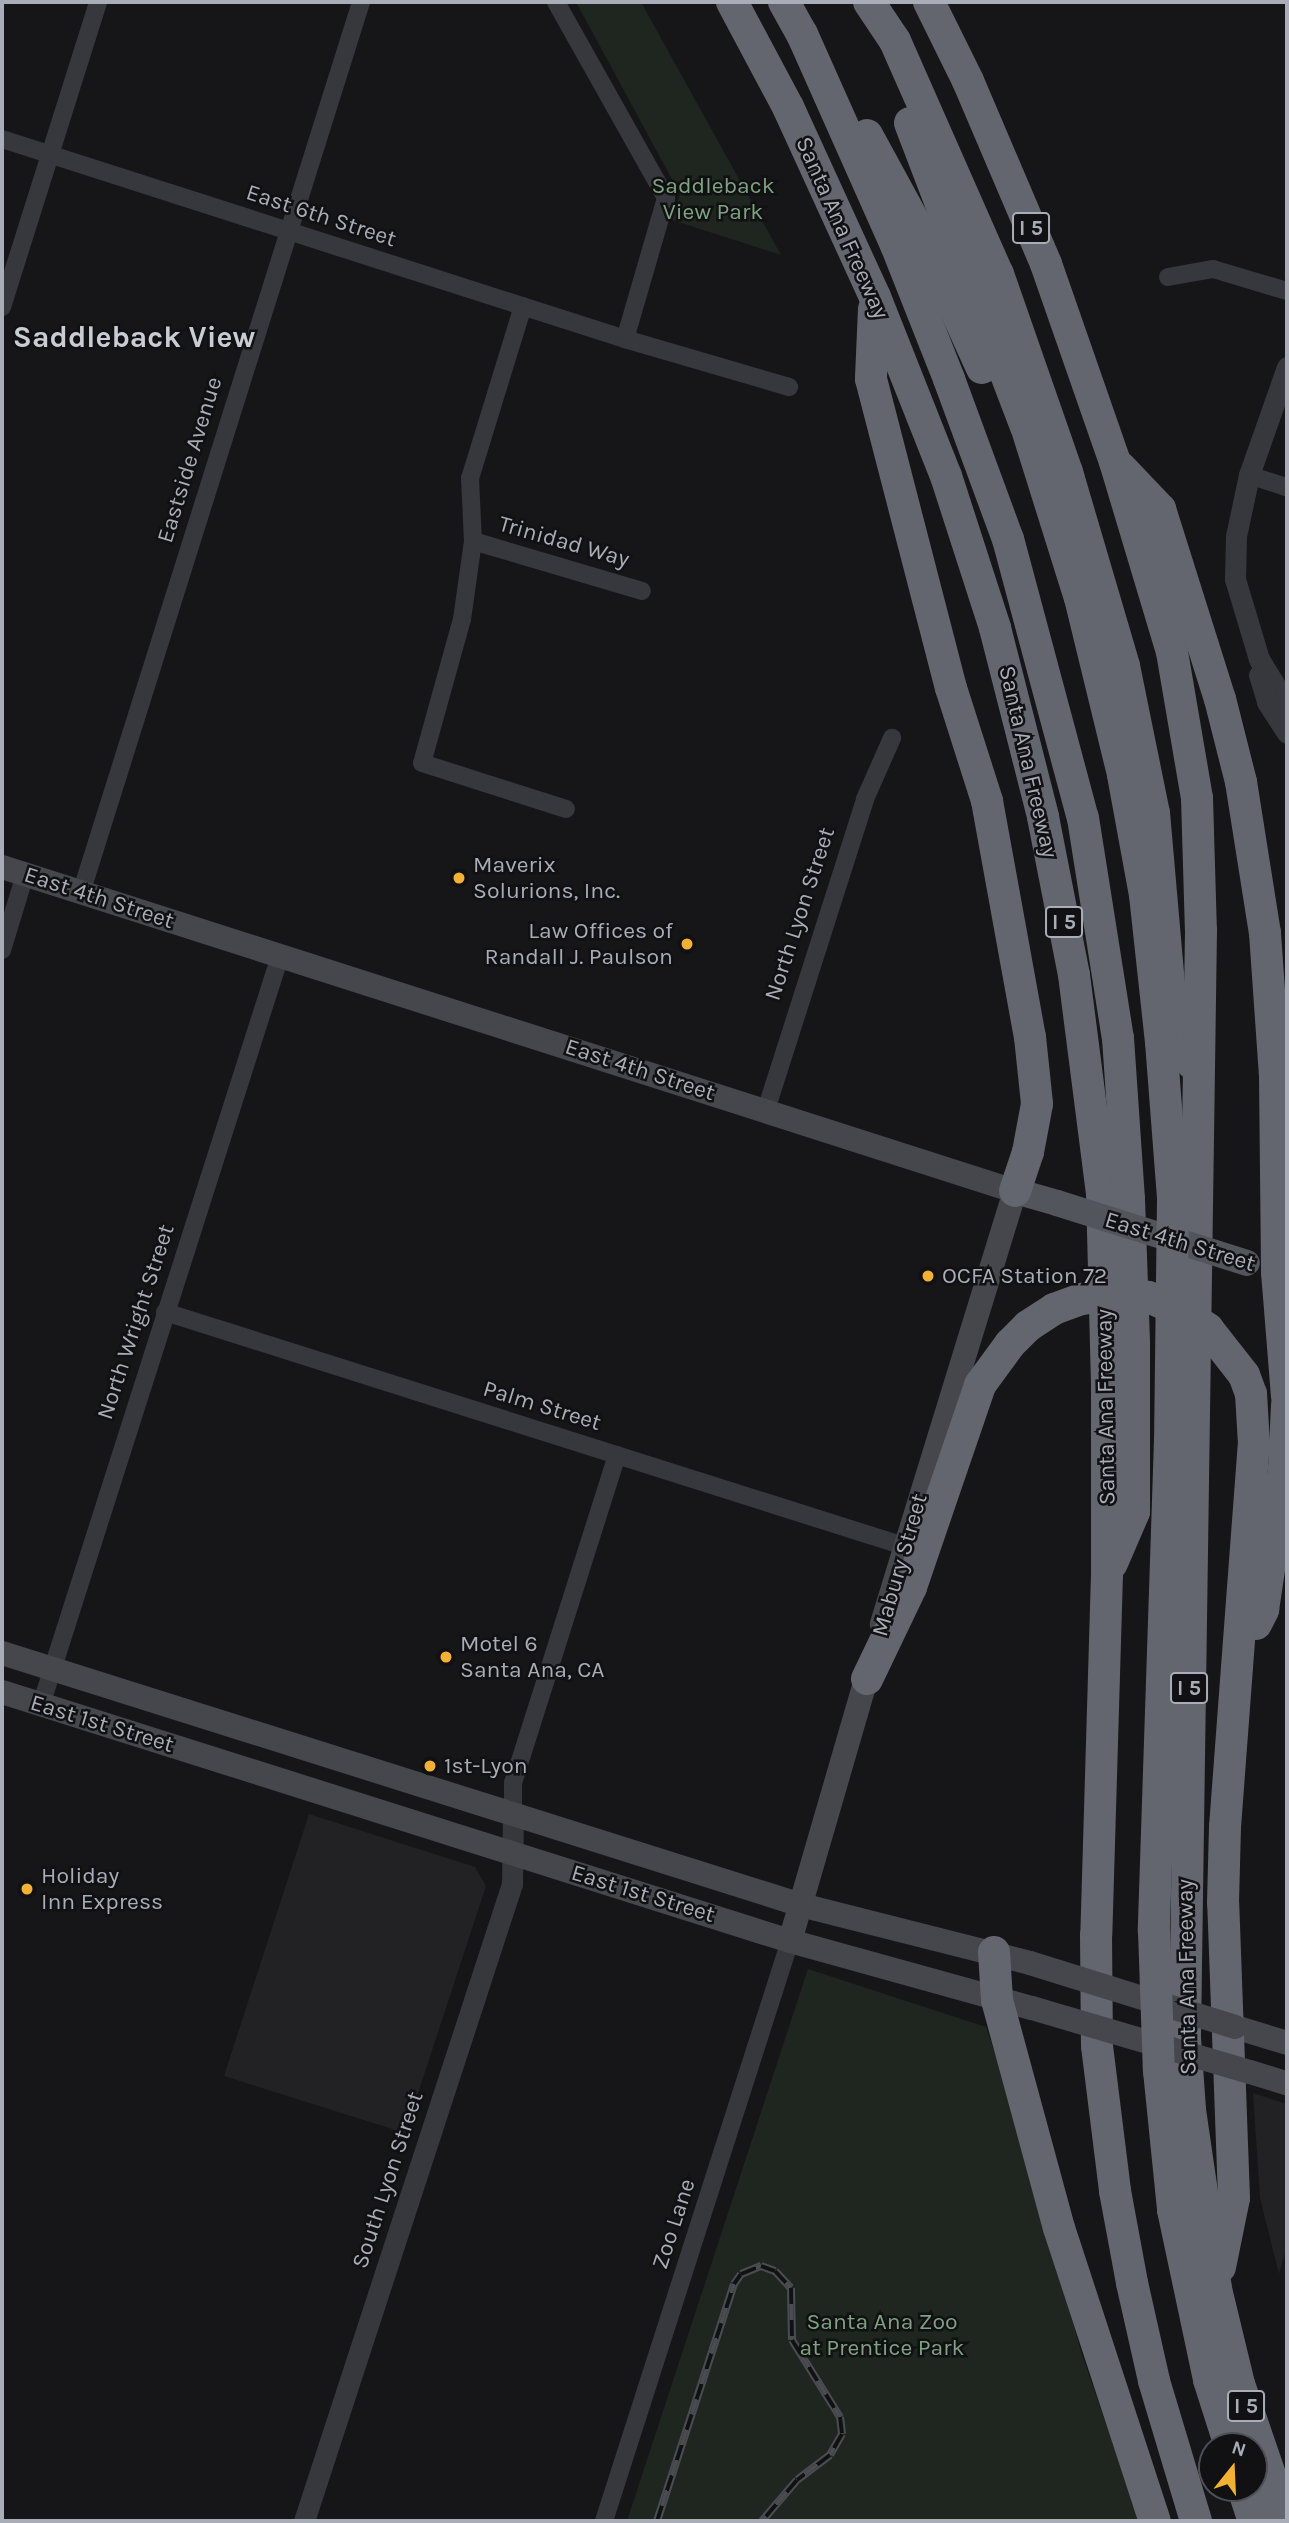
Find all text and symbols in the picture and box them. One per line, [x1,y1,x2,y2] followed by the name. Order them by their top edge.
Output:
[789,133,895,323] street label: Santa Ana Freeway
[651,172,775,226] park label: Saddleback View Park
[243,179,399,253] street label: East 6th Street
[1012,210,1050,246] road number: I 5
[13,319,255,355] district label: Saddleback View
[152,374,228,546] street label: Eastside Avenue
[496,510,632,574] street label: Trinidad Way
[992,663,1064,861] street label: Santa Ana Freeway
[759,824,841,1004] street label: North Lyon Street
[473,851,620,905] place label: Maverix Solurions, Inc.
[21,861,177,935] street label: East 4th Street
[451,870,467,886] marker: Maverix Solurions, Inc.
[1045,904,1083,940] road number: I 5
[485,917,673,971] place label: Law Offices of Randall J. Paulson
[679,936,695,952] marker: Law Offices of Randall J. Paulson
[562,1033,718,1107] street label: East 4th Street
[1101,1206,1259,1278] street label: East 4th Street
[91,1221,181,1423] street label: North Wright Street
[942,1262,1107,1290] place label: OCFA Station 72
[920,1268,936,1284] marker: OCFA Station 72
[1090,1309,1122,1505] street label: Santa Ana Freeway
[480,1375,604,1437] street label: Palm Street
[866,1490,934,1640] street label: Mabury Street
[460,1630,605,1684] place label: Motel 6 Santa Ana, CA
[438,1649,454,1665] marker: Motel 6 Santa Ana, CA
[1170,1670,1208,1706] road number: I 5
[27,1689,177,1759] street label: East 1st Street
[444,1752,528,1780] place label: 1st-Lyon
[422,1758,438,1774] marker: 1st-Lyon
[568,1859,718,1929] street label: East 1st Street
[41,1862,163,1916] place label: Holiday Inn Express
[1171,1879,1203,2075] street label: Santa Ana Freeway
[19,1881,35,1897] marker: Holiday Inn Express
[346,2088,430,2272] street label: South Lyon Street
[646,2175,702,2273] street label: Zoo Lane
[800,2308,964,2362] park label: Santa Ana Zoo at Prentice Park
[1227,2388,1265,2424] road number: I 5
[1198,2432,1268,2502] north arrow
[1229,2436,1249,2461] text: N

